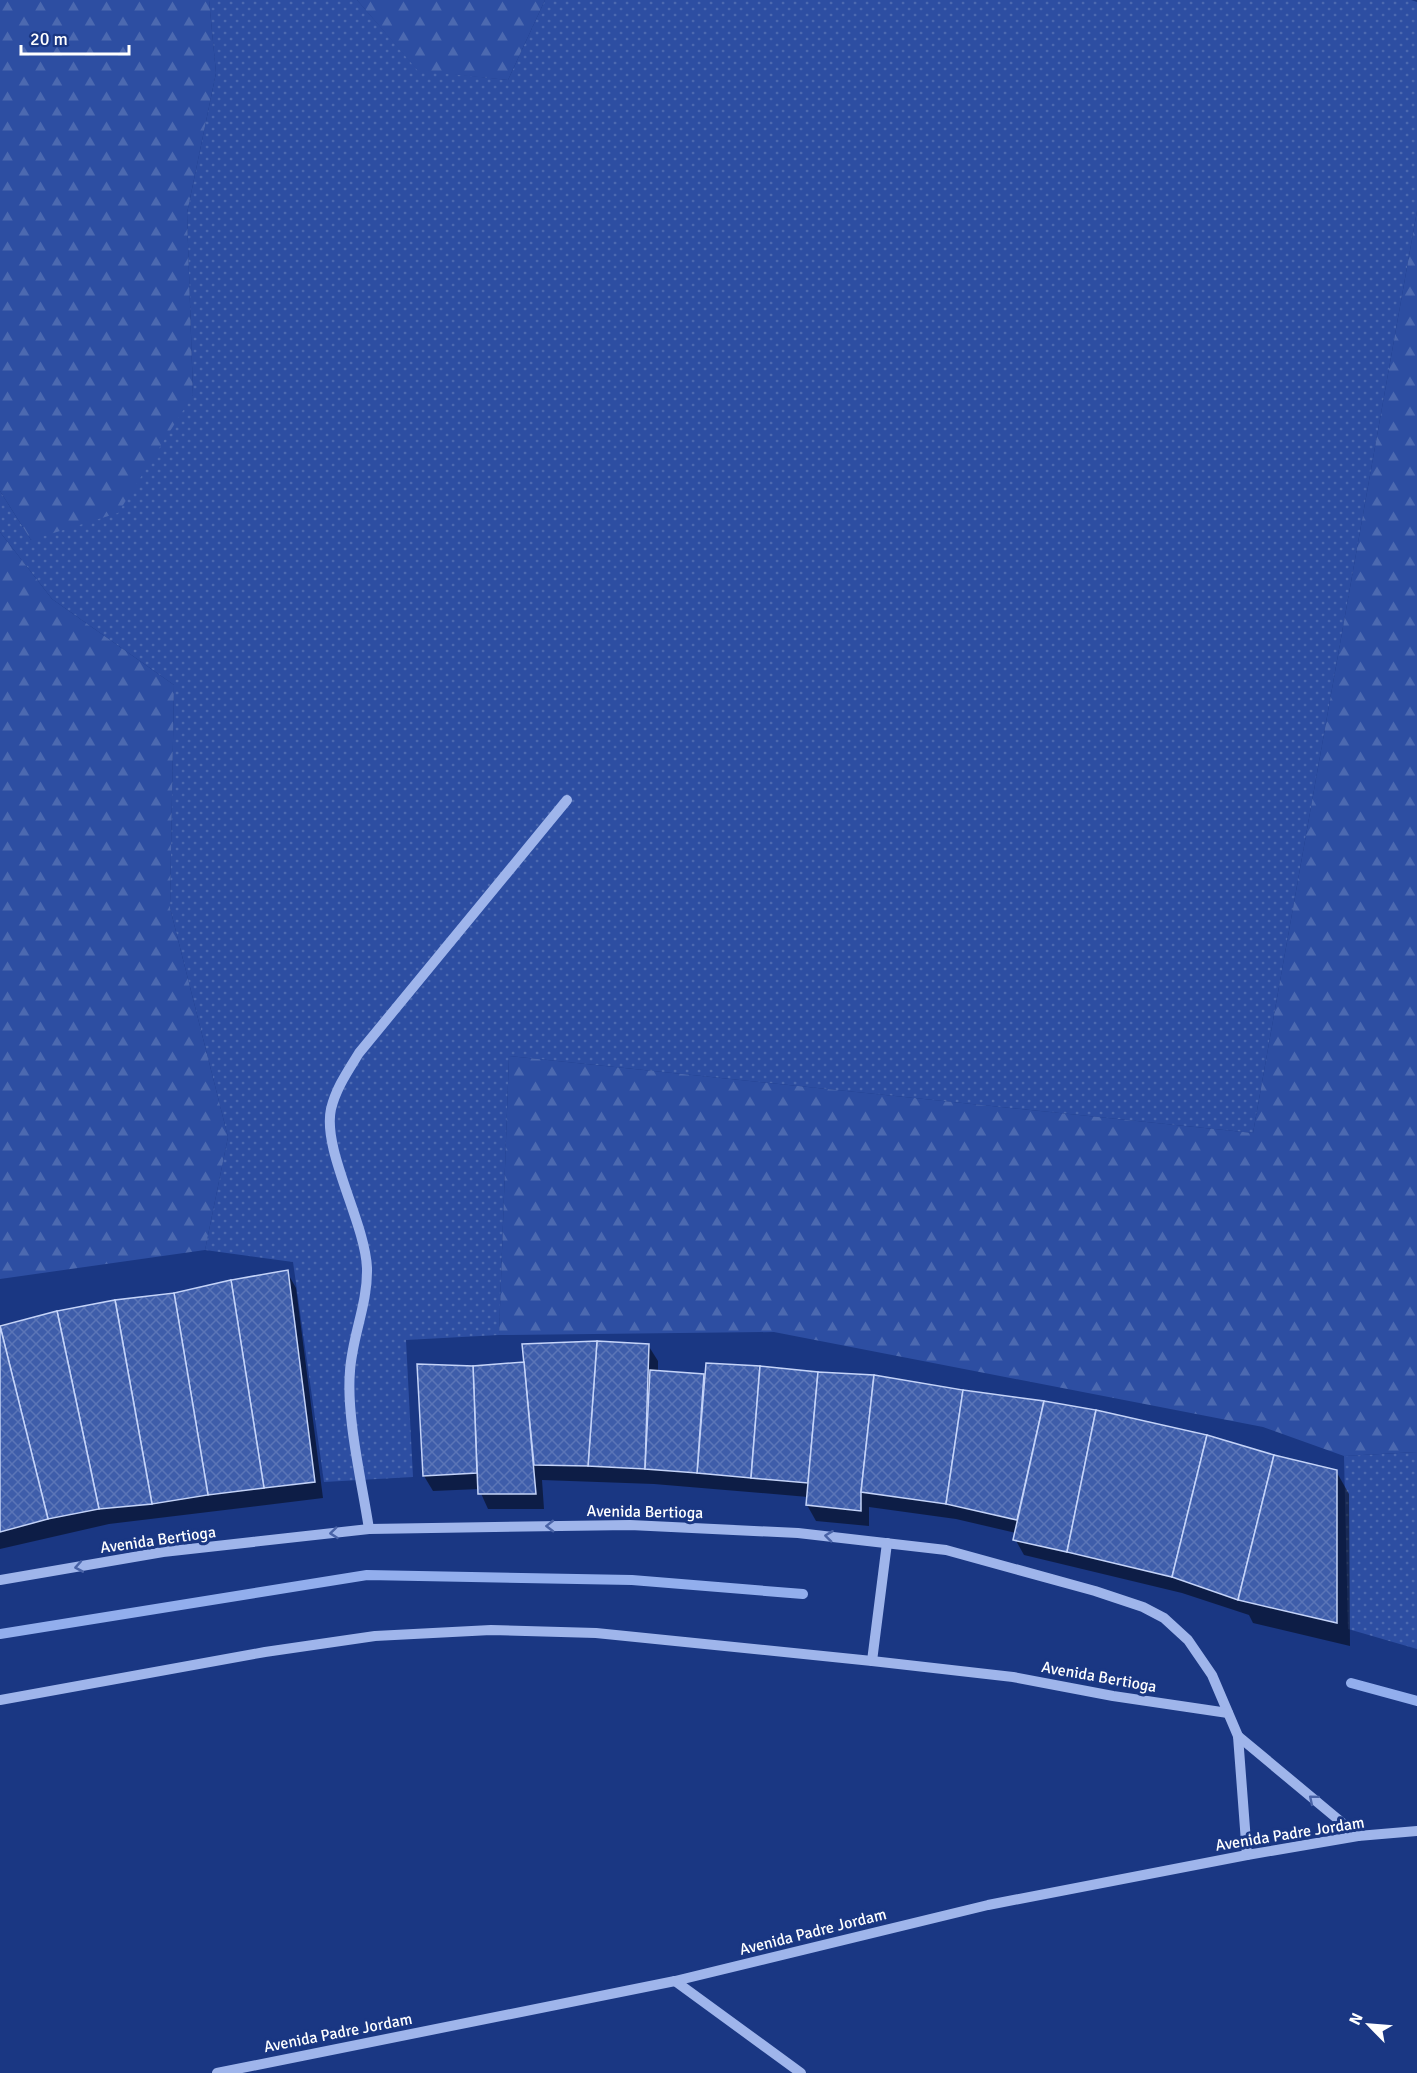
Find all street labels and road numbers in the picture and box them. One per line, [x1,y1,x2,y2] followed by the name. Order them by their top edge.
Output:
[587,1501,703,1523] street label: Avenida Bertioga
[99,1522,217,1558] street label: Avenida Bertioga
[1040,1657,1158,1697] street label: Avenida Bertioga
[1214,1812,1366,1856] street label: Avenida Padre Jordam
[737,1904,889,1960] street label: Avenida Padre Jordam
[262,2009,414,2057] street label: Avenida Padre Jordam

